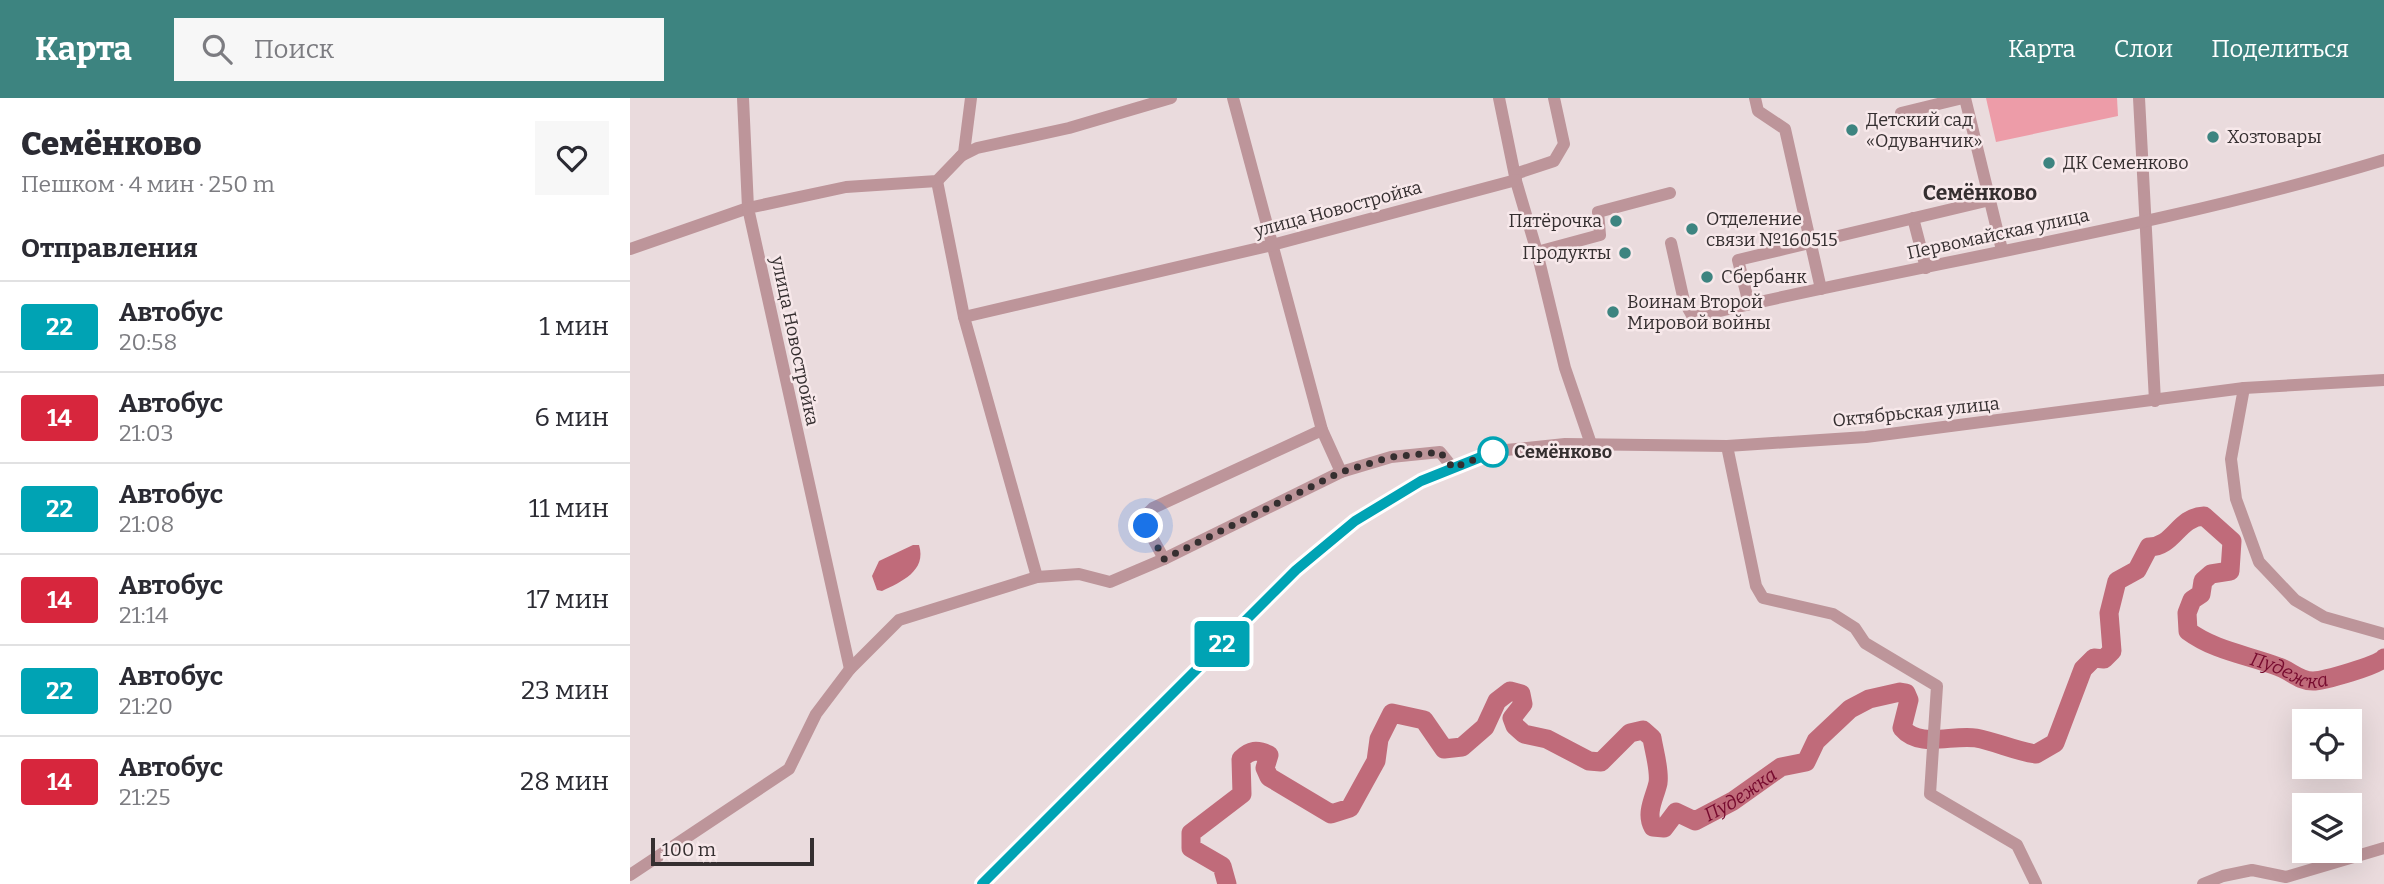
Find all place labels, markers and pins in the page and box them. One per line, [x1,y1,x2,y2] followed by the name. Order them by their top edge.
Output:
[1866,109,1982,152] place label: Детский сад «Одуванчик»
[1844,122,1860,138] marker: Детский сад «Одуванчик»
[2227,126,2322,148] place label: Хозтовары
[2205,129,2221,145] marker: Хозтовары
[2063,152,2189,174] place label: ДК Семенково
[2041,155,2057,171] marker: ДК Семенково
[1706,208,1838,251] place label: Отделение связи №160515
[1508,210,1602,232] place label: Пятёрочка
[1608,213,1624,229] marker: Пятёрочка
[1684,221,1700,237] marker: Отделение связи №160515
[1522,242,1611,264] place label: Продукты
[1617,245,1633,261] marker: Продукты
[1721,266,1807,288] place label: Сбербанк
[1699,269,1715,285] marker: Сбербанк
[1627,291,1771,334] place label: Воинам Второй Мировой войны
[1605,304,1621,320] marker: Воинам Второй Мировой войны
[1478,437,1508,467] marker: Семёнково
[1514,441,1612,463] place label: Семёнково

